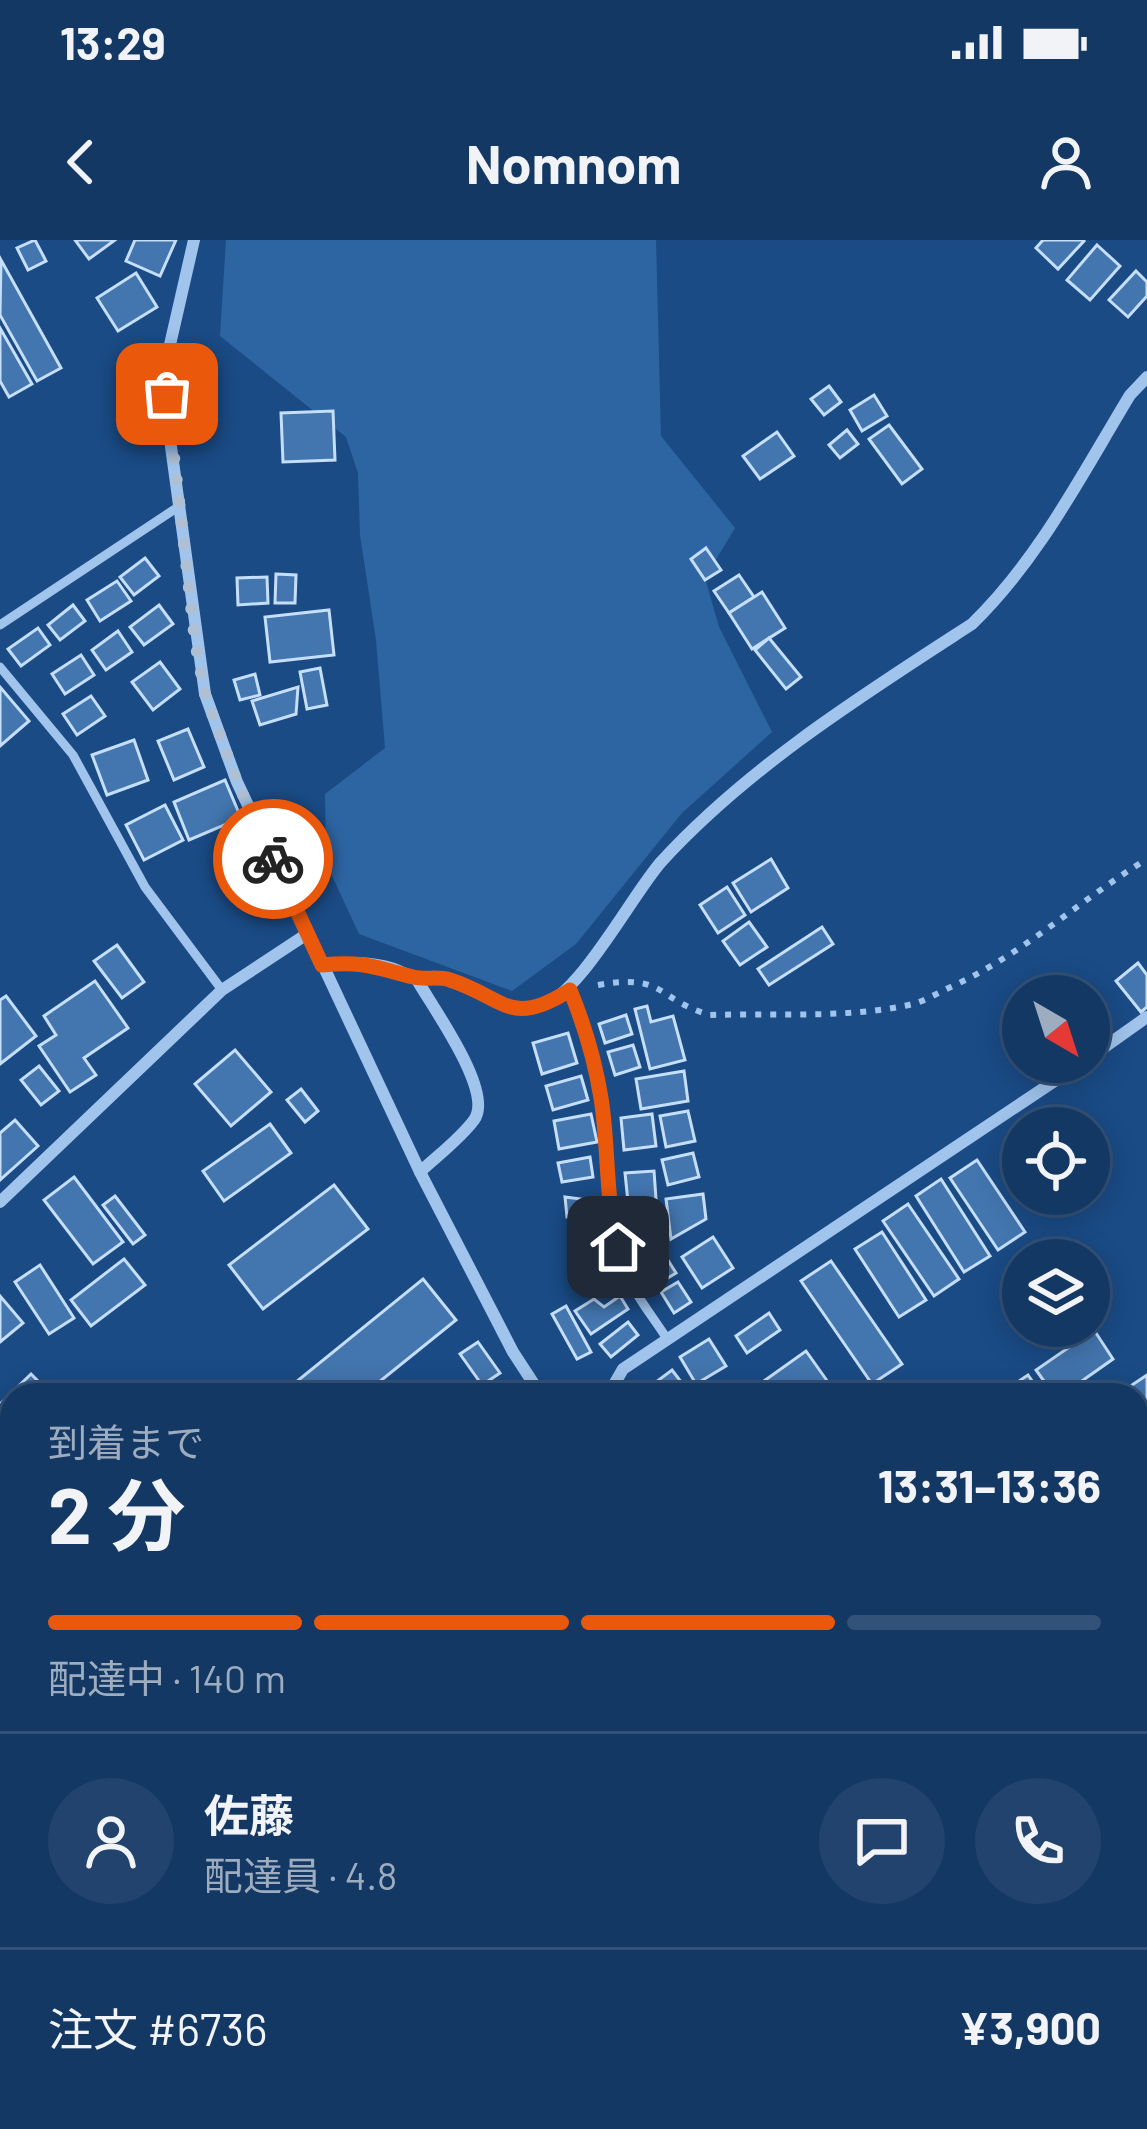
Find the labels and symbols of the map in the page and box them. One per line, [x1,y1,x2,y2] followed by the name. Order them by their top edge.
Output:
[116,343,218,445] pin
[213,799,333,919] courier
[1002,975,1110,1083] north arrow
[567,1196,669,1298] pin

